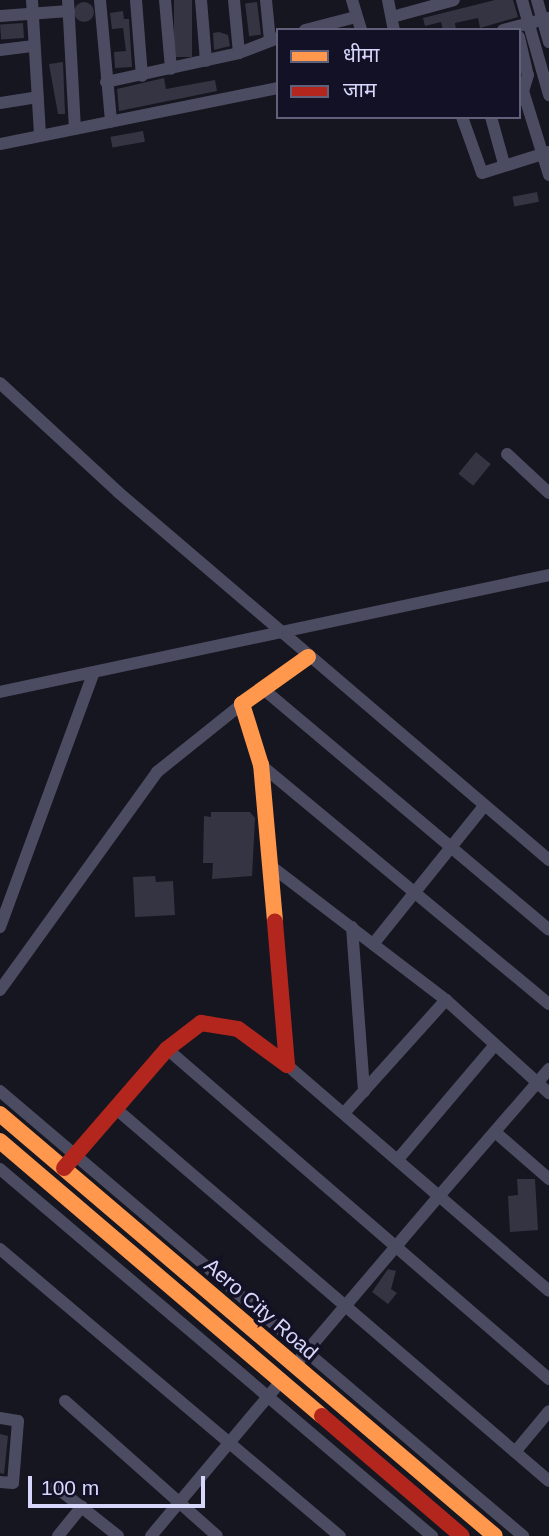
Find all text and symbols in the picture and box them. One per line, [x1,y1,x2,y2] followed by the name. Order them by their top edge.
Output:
[276,28,521,119] legend
[343,43,379,66] text: धीमा
[343,78,377,101] text: जाम
[199,1253,323,1365] street label: Aero City Road
[32,1462,208,1506] scale bar
[41,1476,99,1499] text: 100 m

